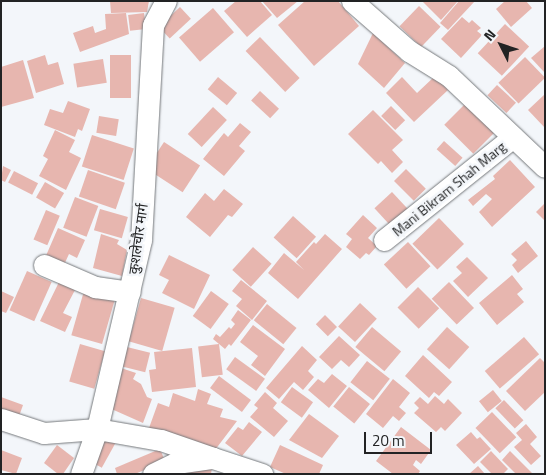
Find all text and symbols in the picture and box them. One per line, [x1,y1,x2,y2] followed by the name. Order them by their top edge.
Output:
[476,20,526,70] north arrow
[478,24,500,45] text: N
[389,138,509,240] street label: Mani Bikram Shah Marg
[125,203,151,275] street label: कुशलेचौर मार्ग
[366,422,434,454] scale bar
[372,429,405,452] text: 20 m

